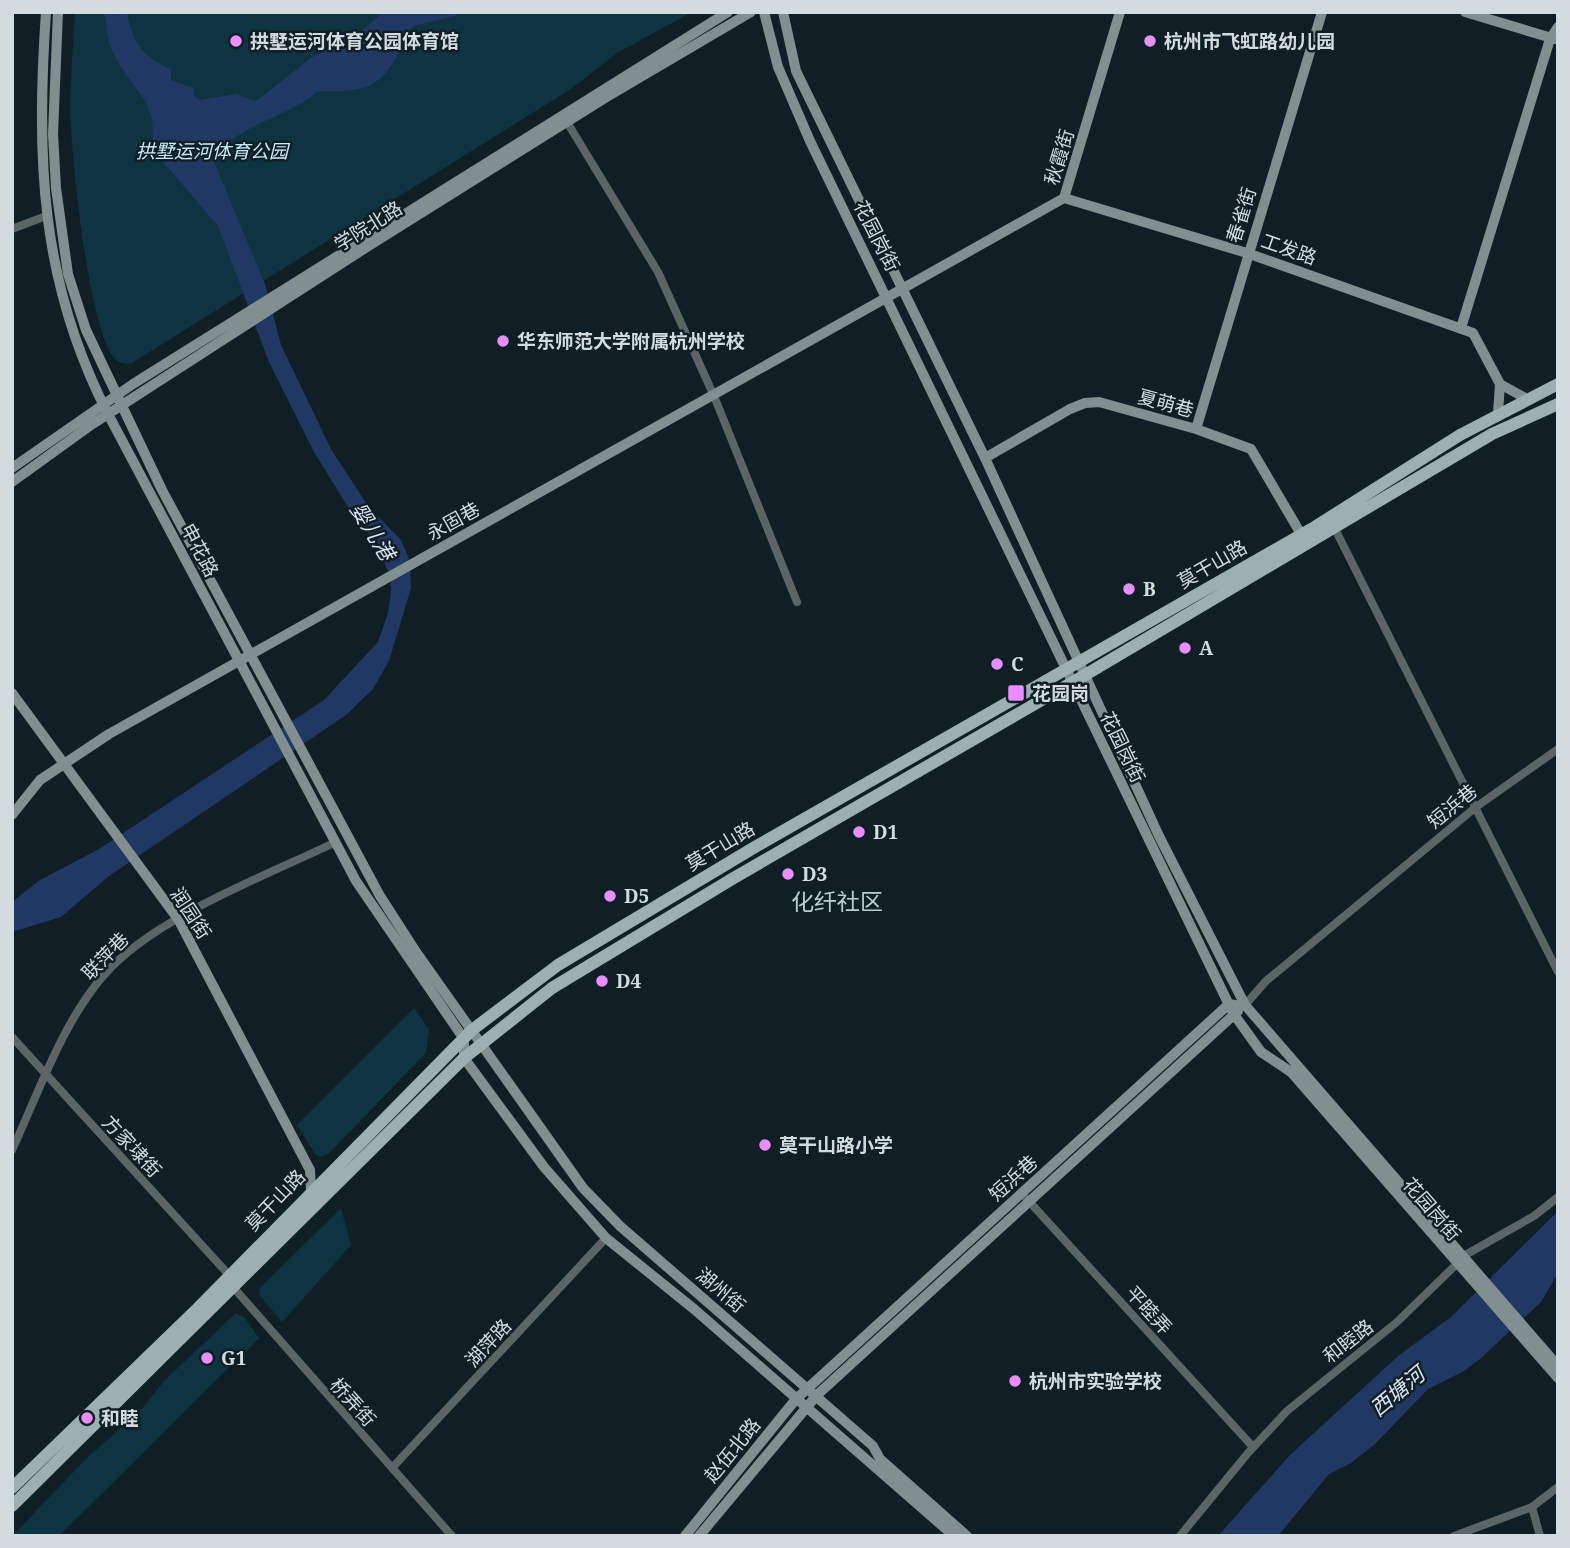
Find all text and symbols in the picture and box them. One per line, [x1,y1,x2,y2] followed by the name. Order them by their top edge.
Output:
[250,28,459,54] place label: 拱墅运河体育公园体育馆
[1164,28,1335,54] place label: 杭州市飞虹路幼儿园
[228,33,244,49] marker: 拱墅运河体育公园体育馆
[1142,33,1158,49] marker: 杭州市飞虹路幼儿园
[1038,126,1080,188] street label: 秋霞街
[136,138,291,164] park label: 拱墅运河体育公园
[1220,184,1262,246] street label: 春雀街
[329,195,407,257] street label: 学院北路
[848,196,906,276] street label: 花园岗街
[1258,227,1320,271] street label: 工发路
[517,328,745,354] place label: 华东师范大学附属杭州学校
[495,333,511,349] marker: 华东师范大学附属杭州学校
[1135,383,1197,423] street label: 夏萌巷
[422,496,484,546] street label: 永固巷
[344,497,403,568] water label: 婴儿港
[175,519,225,581] street label: 申花路
[1173,534,1251,594] street label: 莫干山路
[1143,576,1156,602] place label: B
[1121,581,1137,597] marker: B
[1199,635,1214,661] place label: A
[1177,640,1193,656] marker: A
[1011,651,1024,677] place label: C
[989,656,1005,672] marker: C
[1032,680,1089,706] place label: 花园岗
[1006,683,1026,703] marker: 花园岗
[1095,707,1151,787] street label: 花园岗街
[1422,778,1482,834] street label: 短浜巷
[681,815,759,877] street label: 莫干山路
[873,819,898,845] place label: D1
[851,824,867,840] marker: D1
[802,861,827,887] place label: D3
[780,866,796,882] marker: D3
[165,882,217,944] street label: 润园街
[624,883,649,909] place label: D5
[791,885,883,917] district label: 化纤社区
[602,888,618,904] marker: D5
[76,926,134,986] street label: 联萍巷
[616,968,642,994] place label: D4
[594,973,610,989] marker: D4
[97,1109,167,1183] street label: 方家埭街
[779,1132,893,1158] place label: 莫干山路小学
[757,1137,773,1153] marker: 莫干山路小学
[983,1149,1043,1207] street label: 短浜巷
[239,1164,311,1236] street label: 莫干山路
[1397,1172,1467,1246] street label: 花园岗街
[691,1262,751,1318] street label: 湖州街
[1120,1280,1178,1340] street label: 平睦弄
[459,1313,517,1373] street label: 湖萍路
[1318,1313,1378,1369] street label: 和睦路
[221,1345,246,1371] place label: G1
[199,1350,215,1366] marker: G1
[1364,1357,1433,1422] water label: 西塘河
[1029,1368,1162,1394] place label: 杭州市实验学校
[324,1372,382,1432] street label: 桥弄街
[1007,1373,1023,1389] marker: 杭州市实验学校
[101,1405,139,1431] place label: 和睦
[79,1410,95,1426] marker: 和睦
[698,1412,766,1488] street label: 赵伍北路

